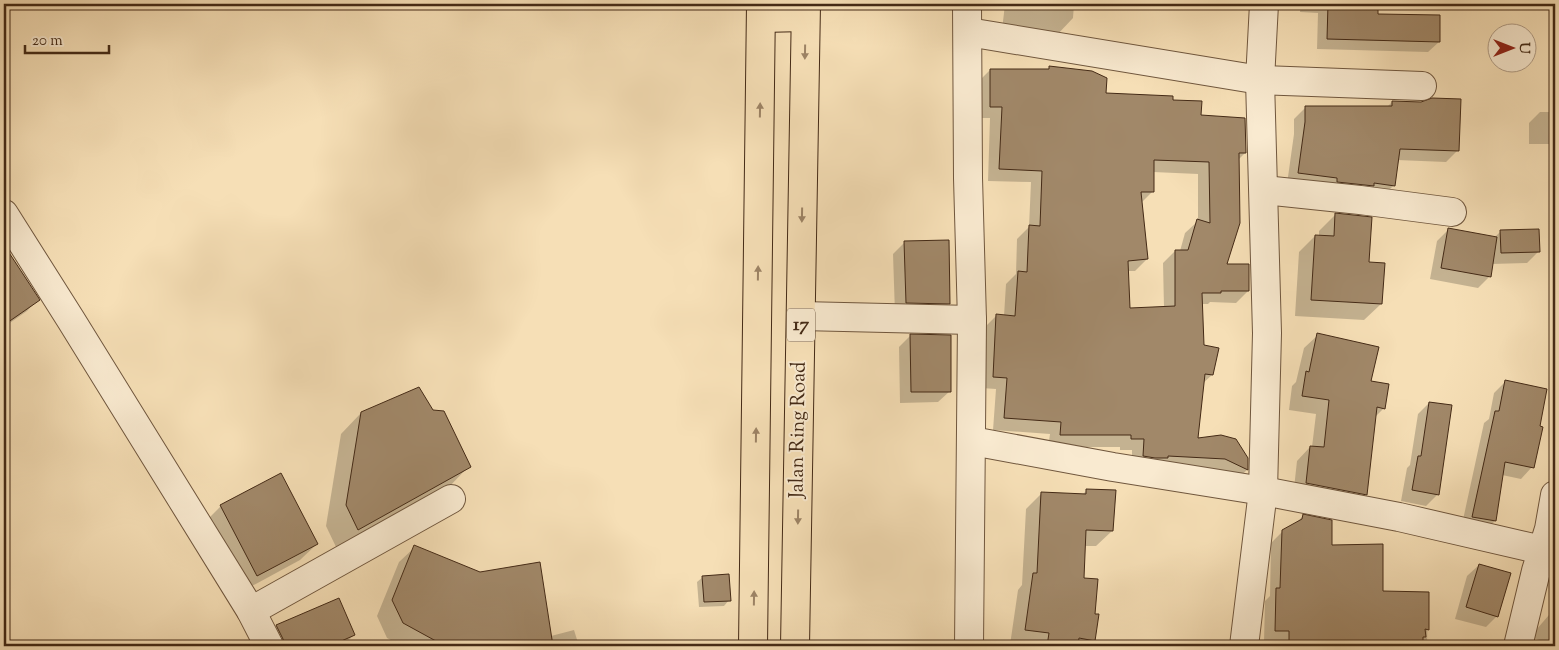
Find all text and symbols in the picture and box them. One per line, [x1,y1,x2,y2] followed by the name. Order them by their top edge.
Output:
[25,22,109,54] scale bar
[1486,22,1536,72] north arrow
[32,31,63,52] text: 20 m
[1513,42,1533,54] text: U
[801,45,809,61] one-way arrow
[756,102,764,118] one-way arrow
[798,207,806,223] one-way arrow
[754,264,762,280] one-way arrow
[787,308,815,342] road number: 17
[783,361,815,500] street label: Jalan Ring Road
[752,427,760,443] one-way arrow
[793,510,801,526] one-way arrow
[750,589,758,605] one-way arrow

